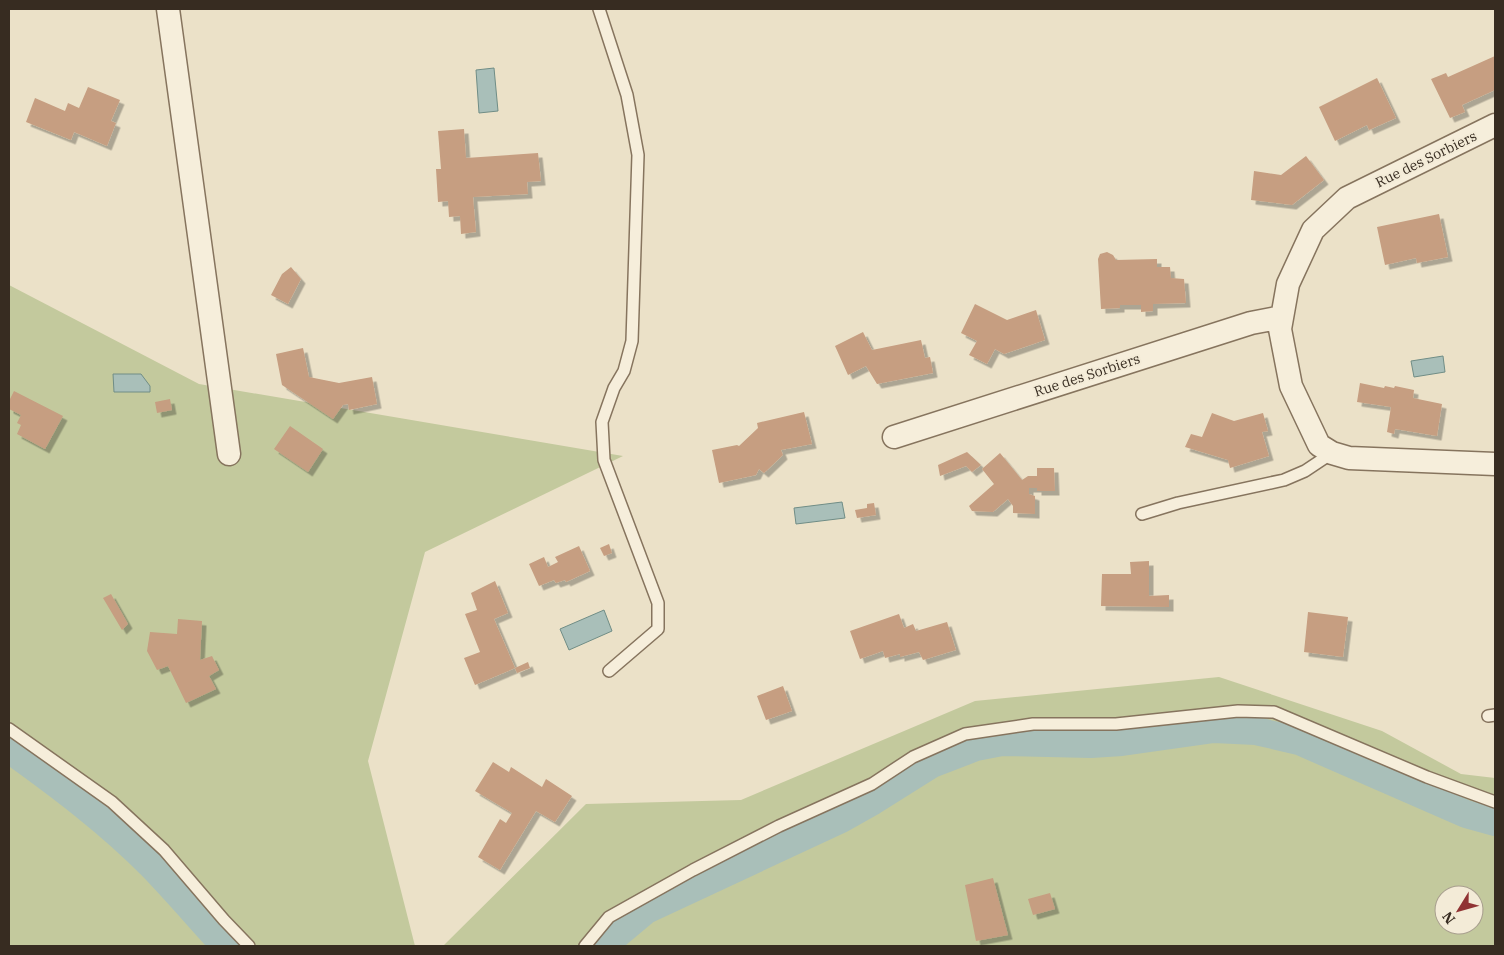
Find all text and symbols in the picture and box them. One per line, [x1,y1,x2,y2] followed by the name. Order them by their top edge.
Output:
[1372,127,1480,191] street label: Rue des Sorbiers
[1032,349,1142,401] street label: Rue des Sorbiers
[1434,885,1484,935] north arrow
[1438,908,1459,928] text: N

